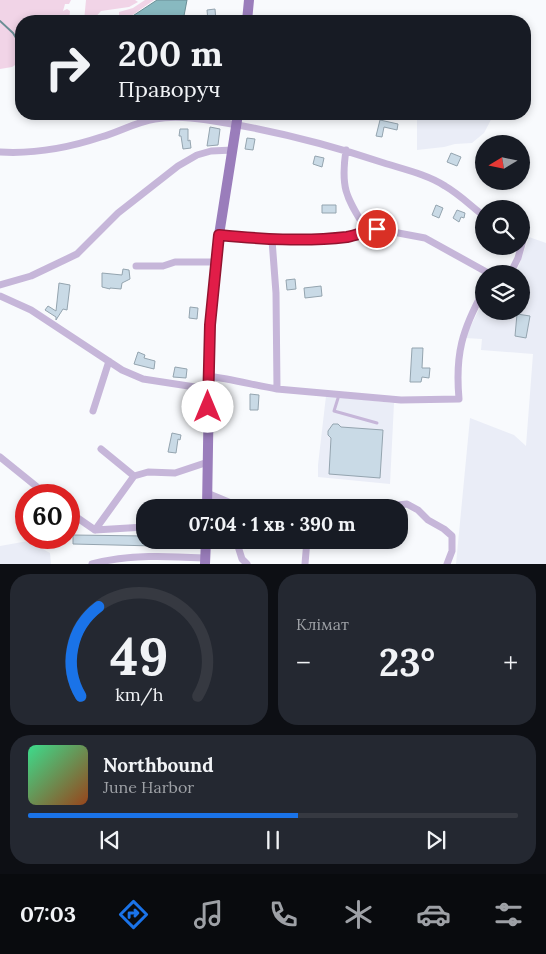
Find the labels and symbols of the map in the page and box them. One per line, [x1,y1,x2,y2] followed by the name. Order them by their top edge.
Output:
[475,135,530,190] north arrow
[356,208,398,250] pin
[181,380,233,432] position arrow
[15,484,80,549] speed limit sign: 60

